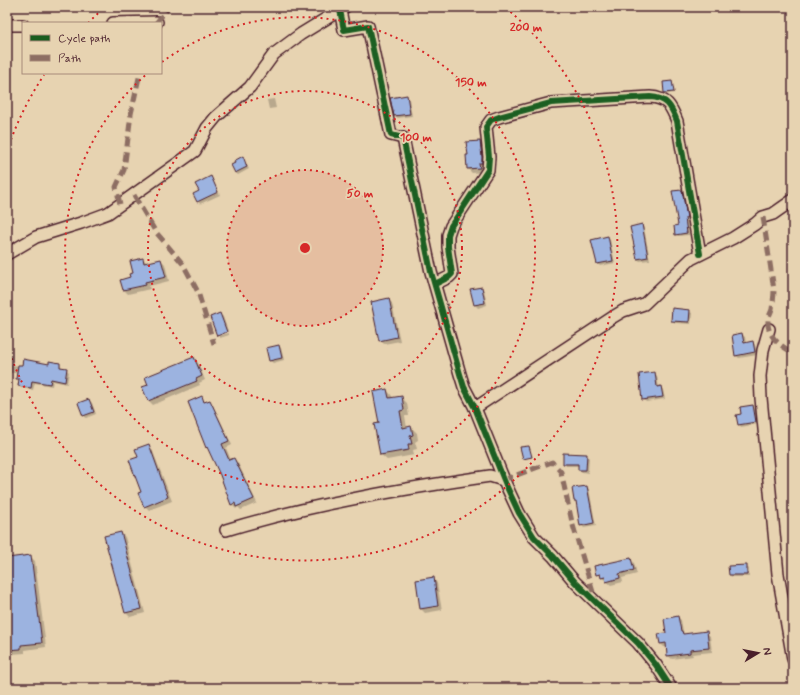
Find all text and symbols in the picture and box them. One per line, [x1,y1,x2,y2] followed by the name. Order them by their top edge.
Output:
[510,20,543,36] text: 200 m
[22,22,162,74] legend
[58,31,110,47] text: Cycle path
[58,51,81,67] text: Path
[455,75,487,91] text: 150 m
[400,130,433,146] text: 100 m
[347,186,374,202] text: 50 m
[298,241,312,255] centre of rings
[738,633,778,673] north arrow
[759,647,774,656] text: N

